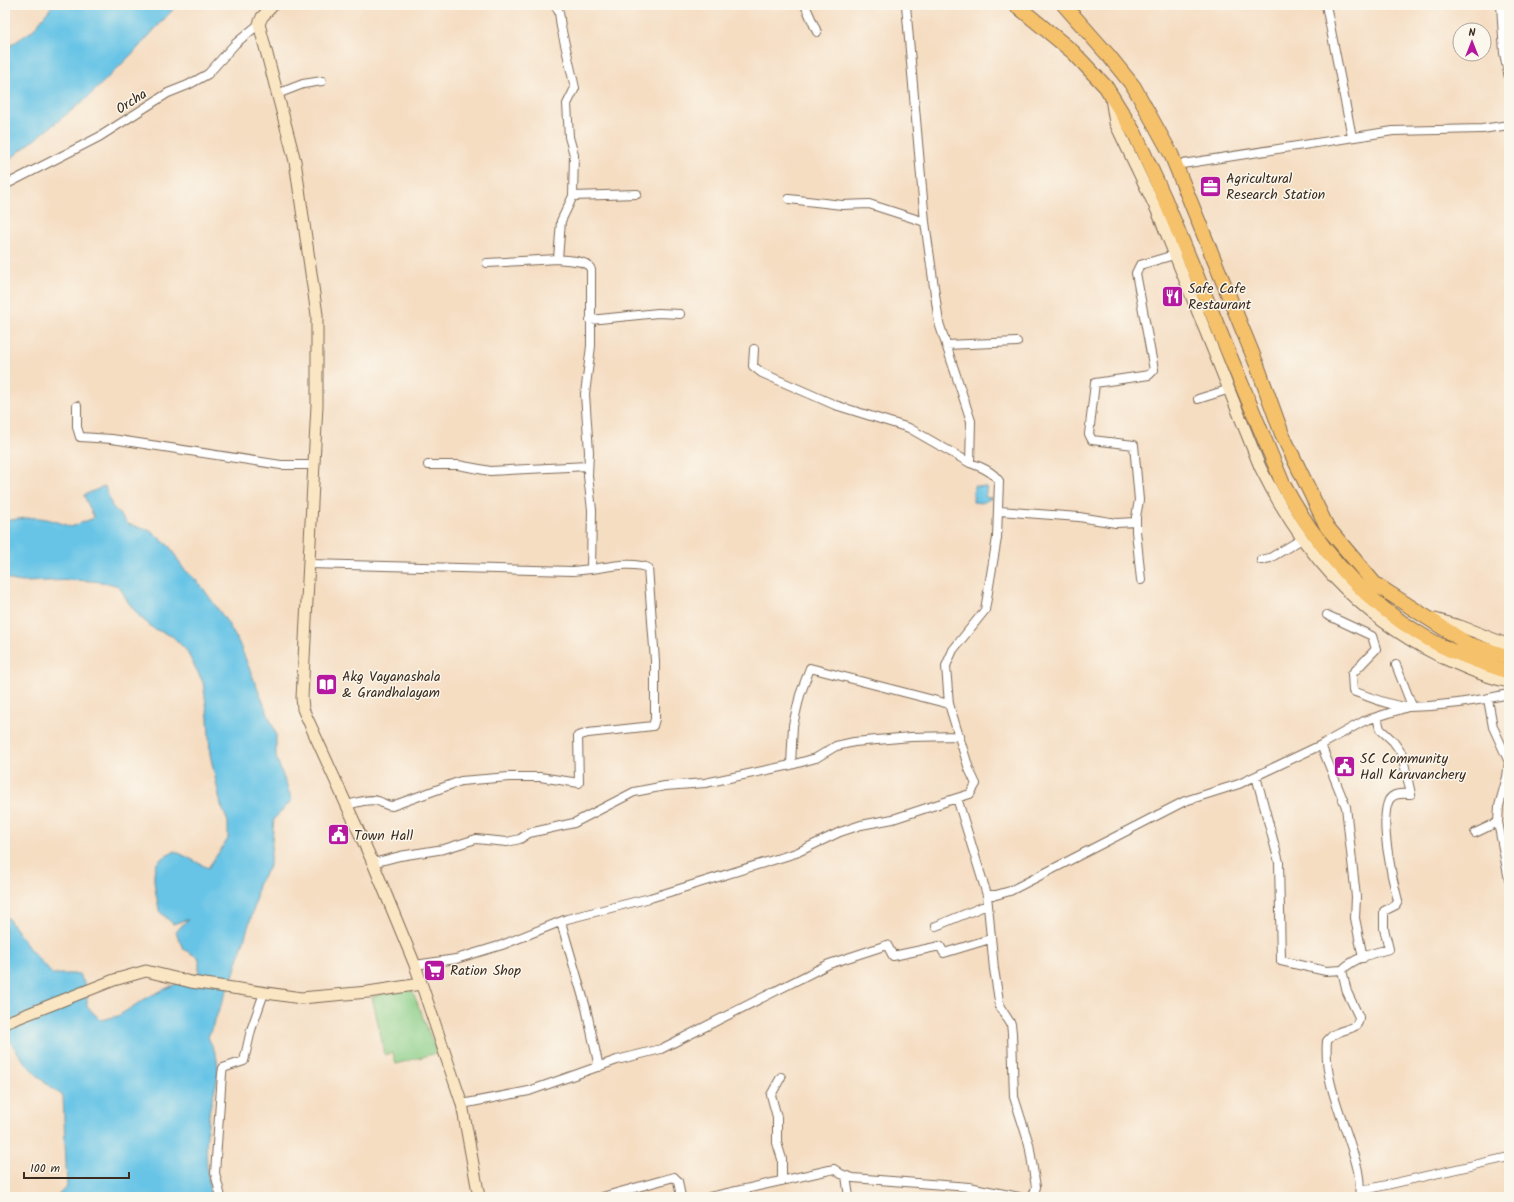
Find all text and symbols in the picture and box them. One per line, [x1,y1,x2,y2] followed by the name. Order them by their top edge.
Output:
[1452,22,1492,62] north arrow
[1469,24,1476,42] text: N
[111,83,152,120] street label: Orcha
[1226,168,1325,206] place label: Agricultural Research Station
[1198,173,1224,199] office icon: Agricultural Research Station
[1188,278,1252,316] place label: Safe Cafe Restaurant
[1160,283,1186,309] restaurant icon: Safe Cafe Restaurant
[342,666,441,704] place label: Akg Vayanashala & Grandhalayam
[314,671,340,697] library icon: Akg Vayanashala & Grandhalayam
[1360,748,1466,786] place label: SC Community Hall Karuvanchery
[1332,753,1358,779] public building icon: SC Community Hall Karuvanchery
[325,822,351,848] public building icon: Town Hall
[354,825,414,847] place label: Town Hall
[422,957,448,983] supermarket icon: Ration Shop
[450,960,521,982] place label: Ration Shop
[24,1154,129,1180] scale bar
[30,1159,61,1178] text: 100 m

